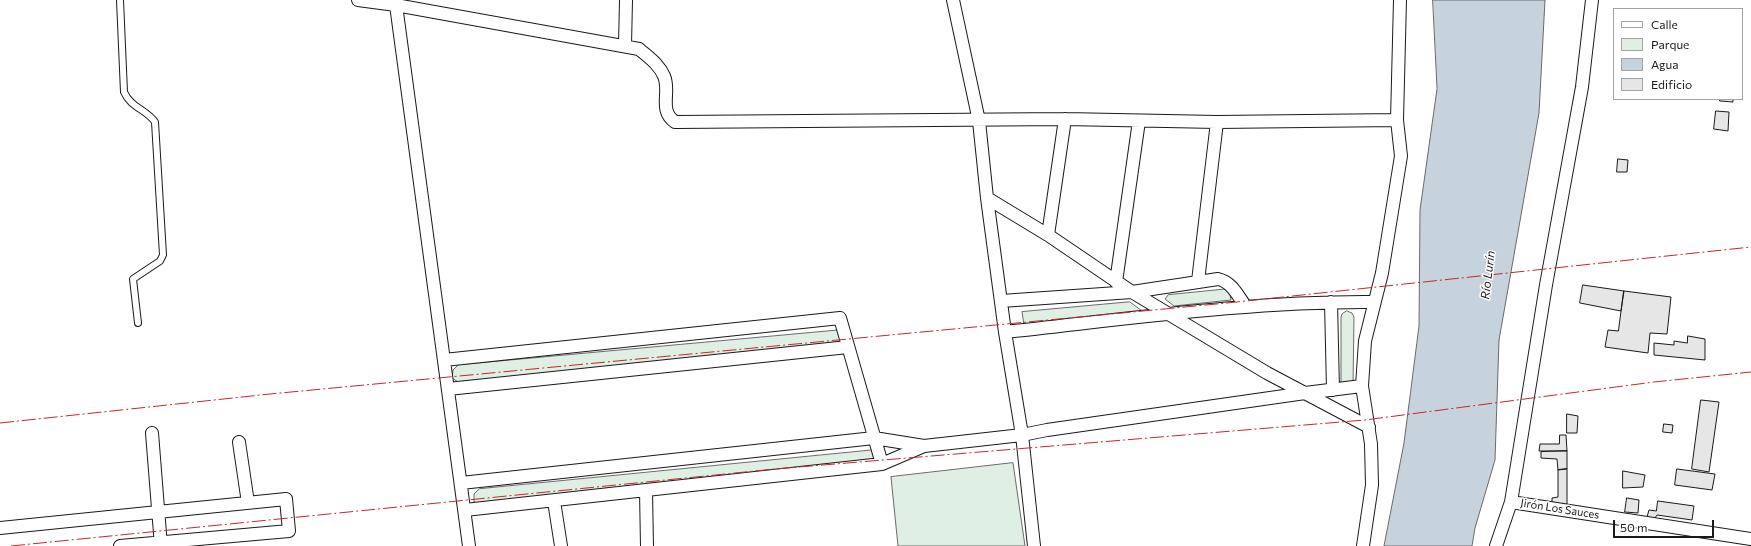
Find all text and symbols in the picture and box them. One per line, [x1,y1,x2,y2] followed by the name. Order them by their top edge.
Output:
[1613,8,1743,100] legend
[1651,17,1678,31] text: Calle
[1651,37,1689,51] text: Parque
[1651,57,1679,71] text: Agua
[1651,77,1692,91] text: Edificio
[1478,250,1498,300] water label: Río Lurín
[1520,496,1600,522] street label: Jirón Los Sauces
[1615,512,1716,538] scale bar
[1620,520,1648,534] text: 50 m

